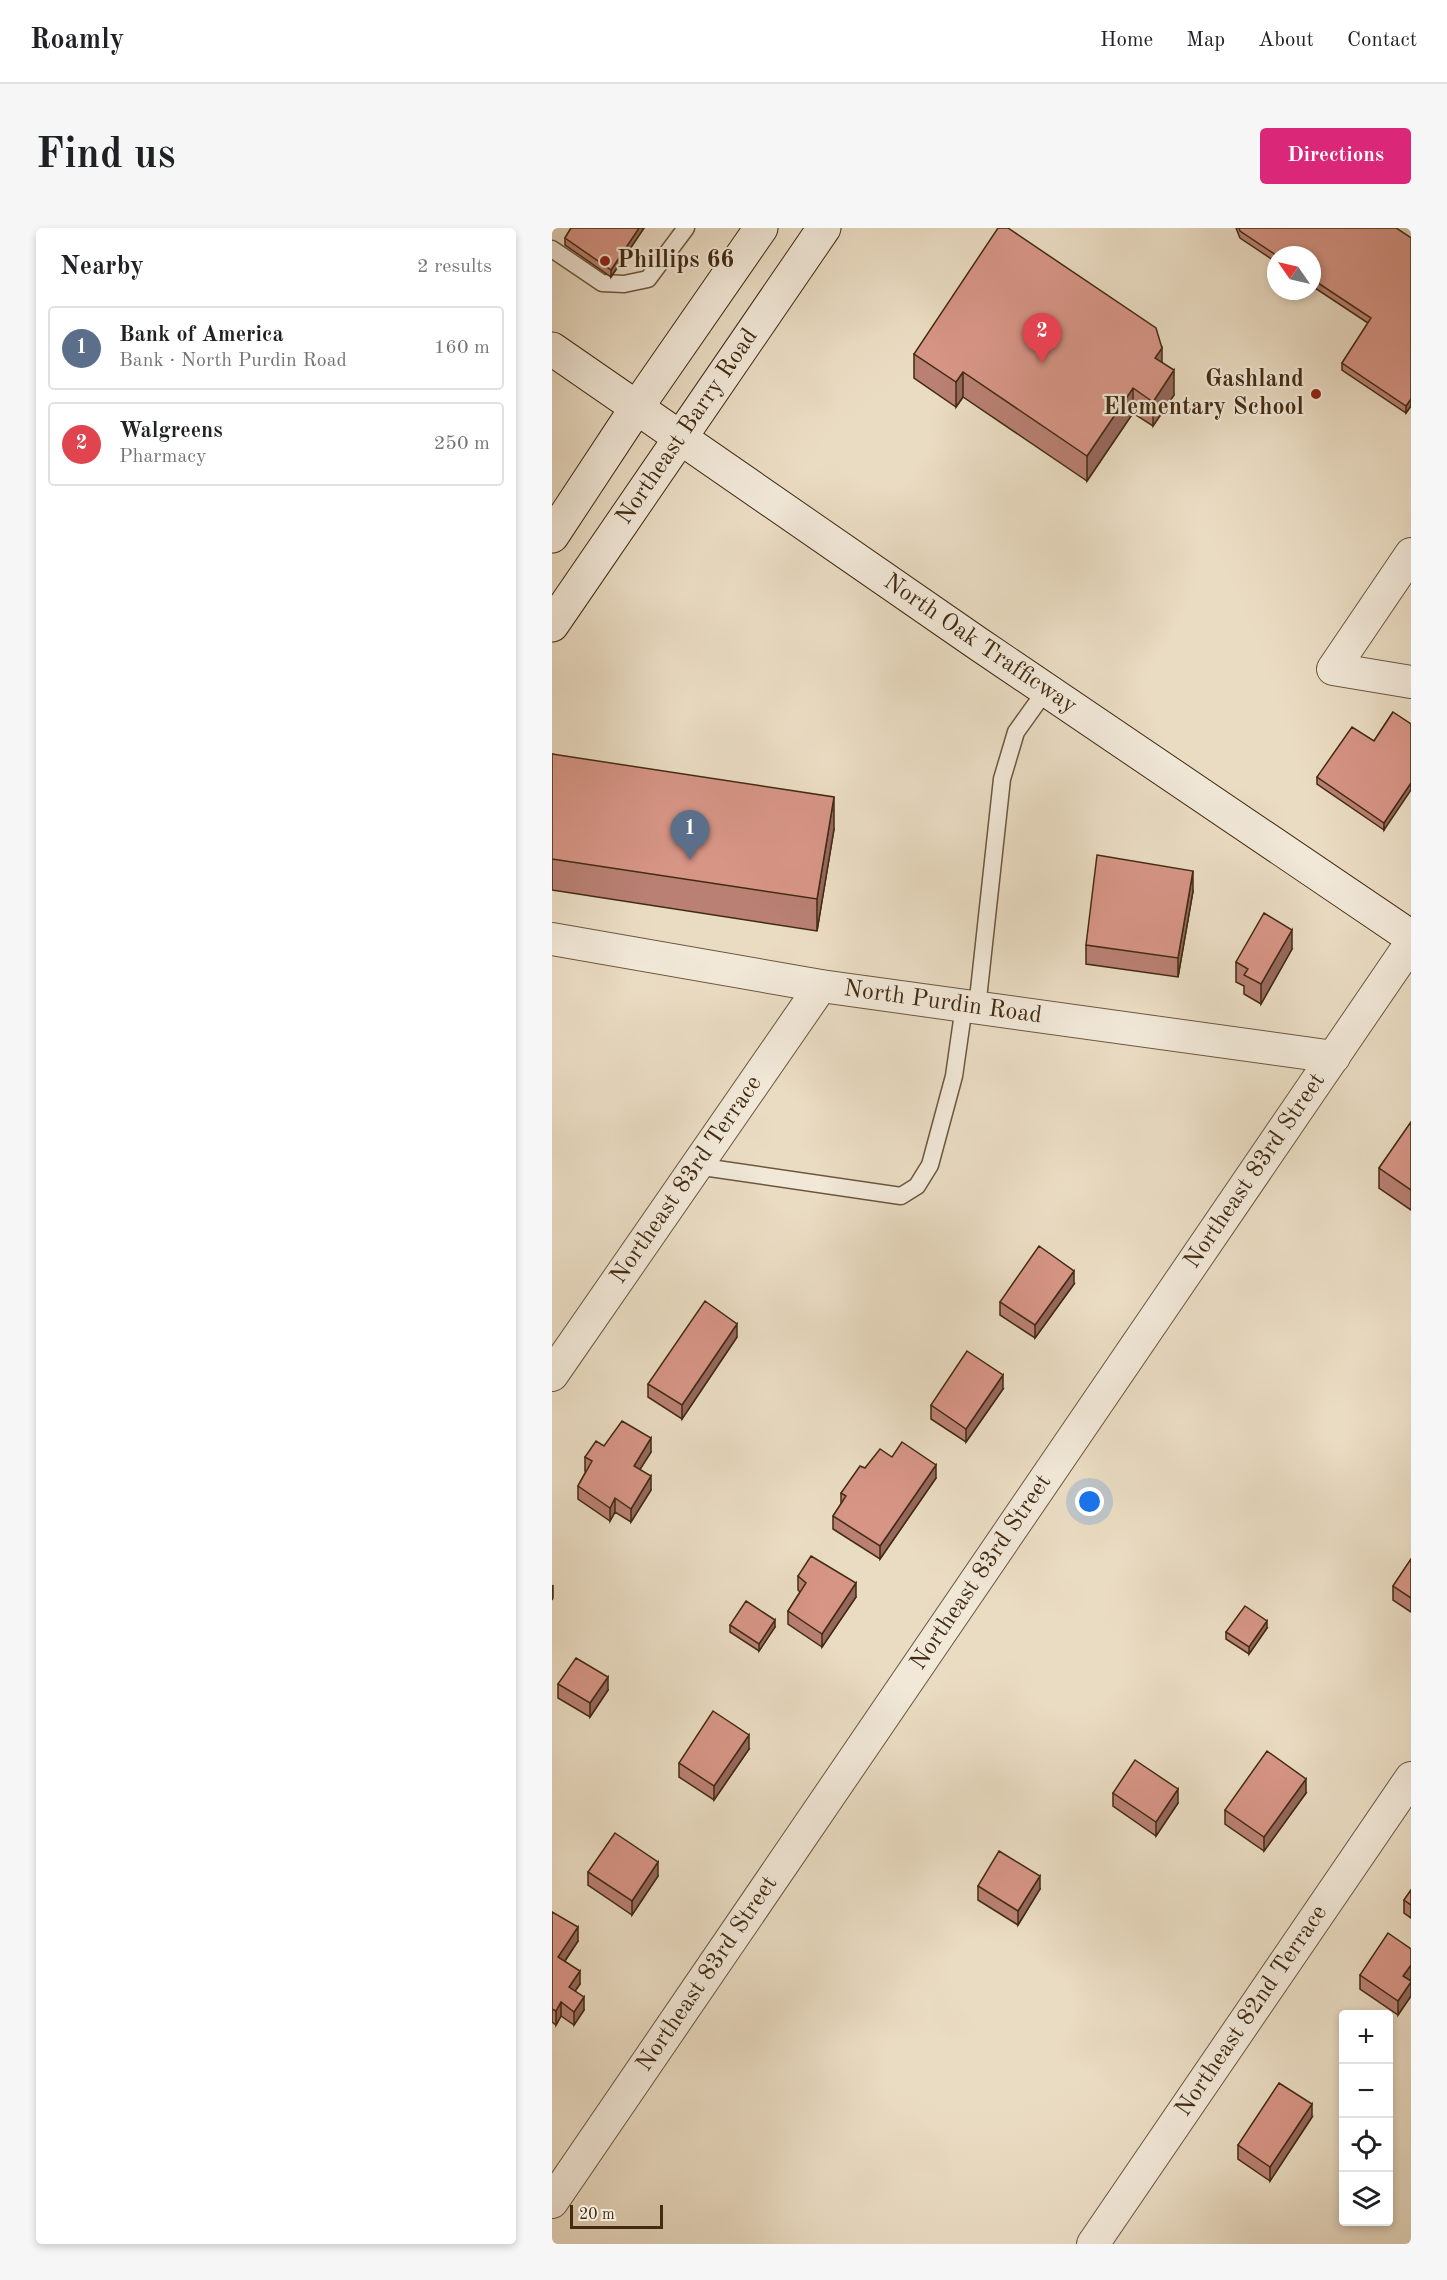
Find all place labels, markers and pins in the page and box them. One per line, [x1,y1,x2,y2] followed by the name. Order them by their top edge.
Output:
[617,249,734,273] place label: Phillips 66
[598,254,612,268] marker: Phillips 66
[1022,314,1062,363] pin: 2
[1103,368,1304,420] place label: Gashland Elementary School
[1309,387,1323,401] marker: Gashland Elementary School
[670,810,710,860] pin: 1

